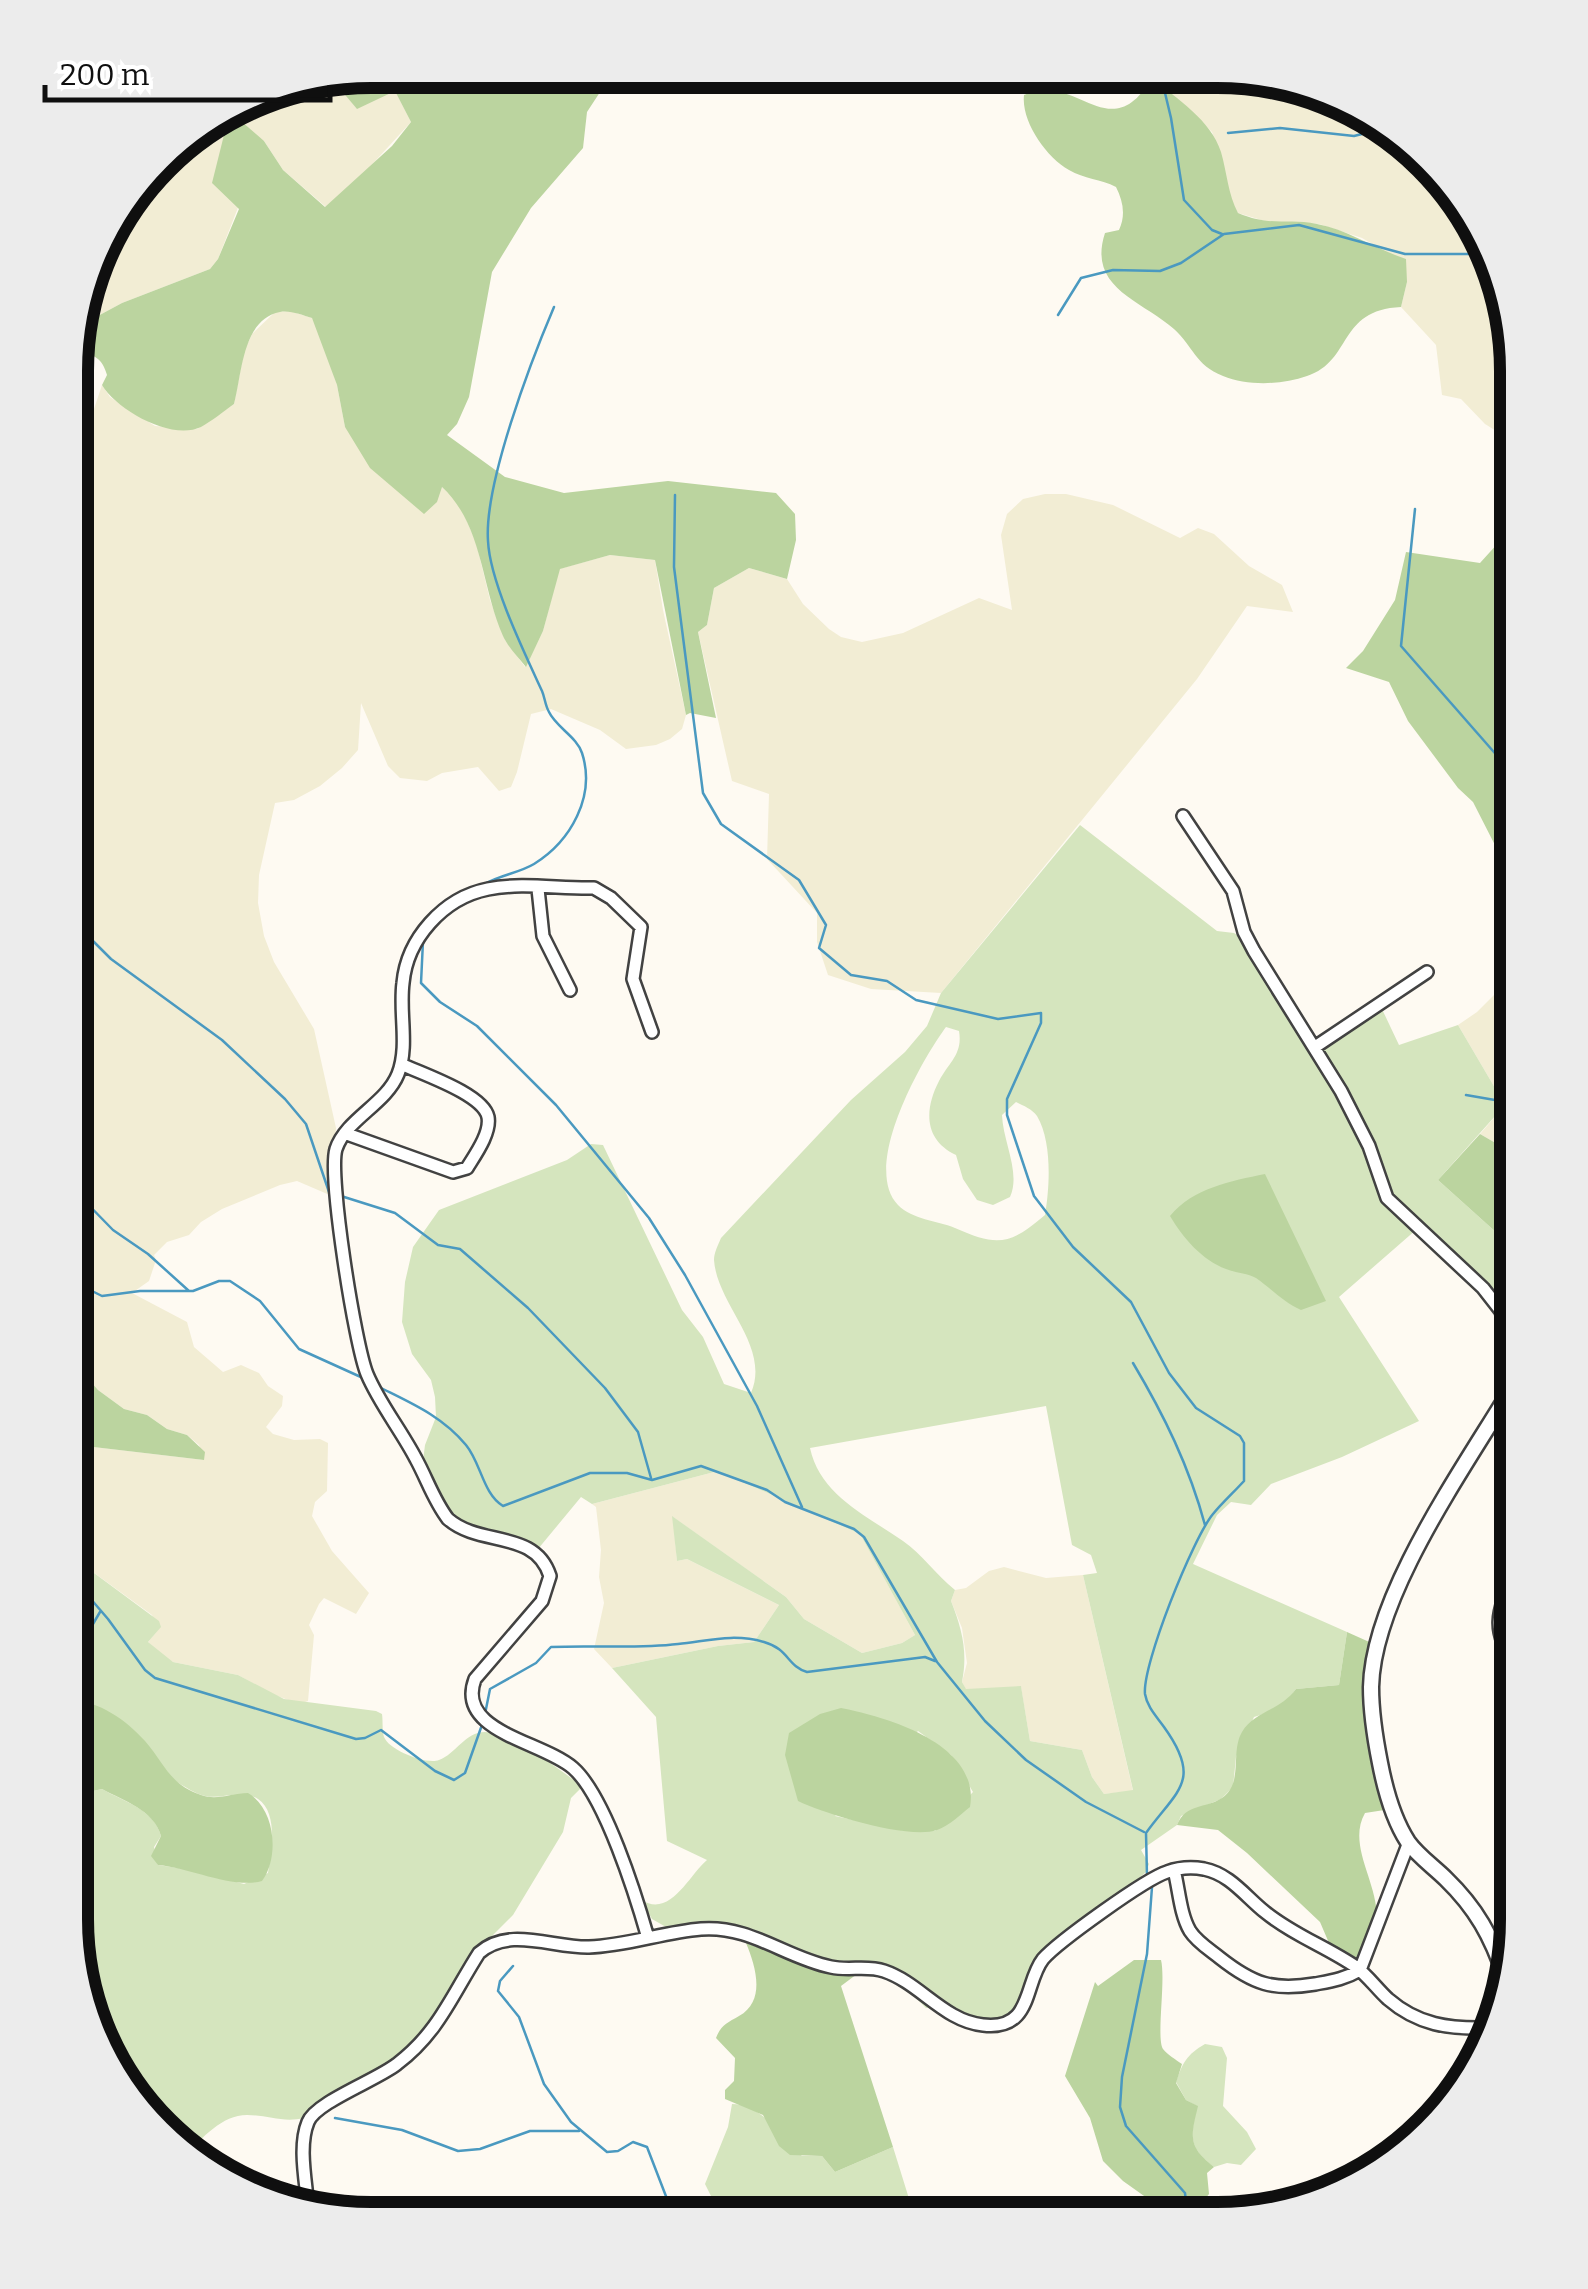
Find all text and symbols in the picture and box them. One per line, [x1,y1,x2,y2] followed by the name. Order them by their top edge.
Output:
[45,40,330,102] scale bar
[60,57,150,93] text: 200 m

